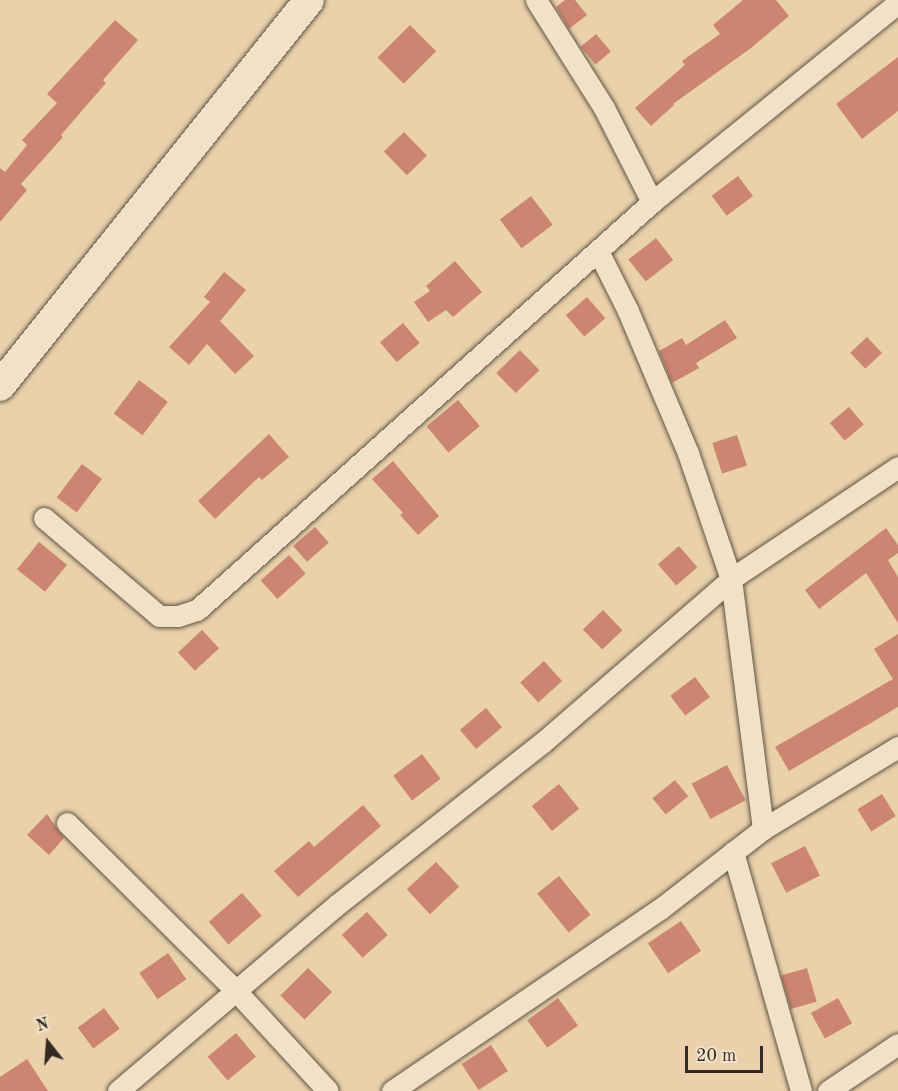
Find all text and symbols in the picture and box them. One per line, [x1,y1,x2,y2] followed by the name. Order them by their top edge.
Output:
[18,1013,78,1073] north arrow
[35,1016,51,1035] text: N
[688,1034,766,1072] scale bar
[696,1047,736,1065] text: 20 m

